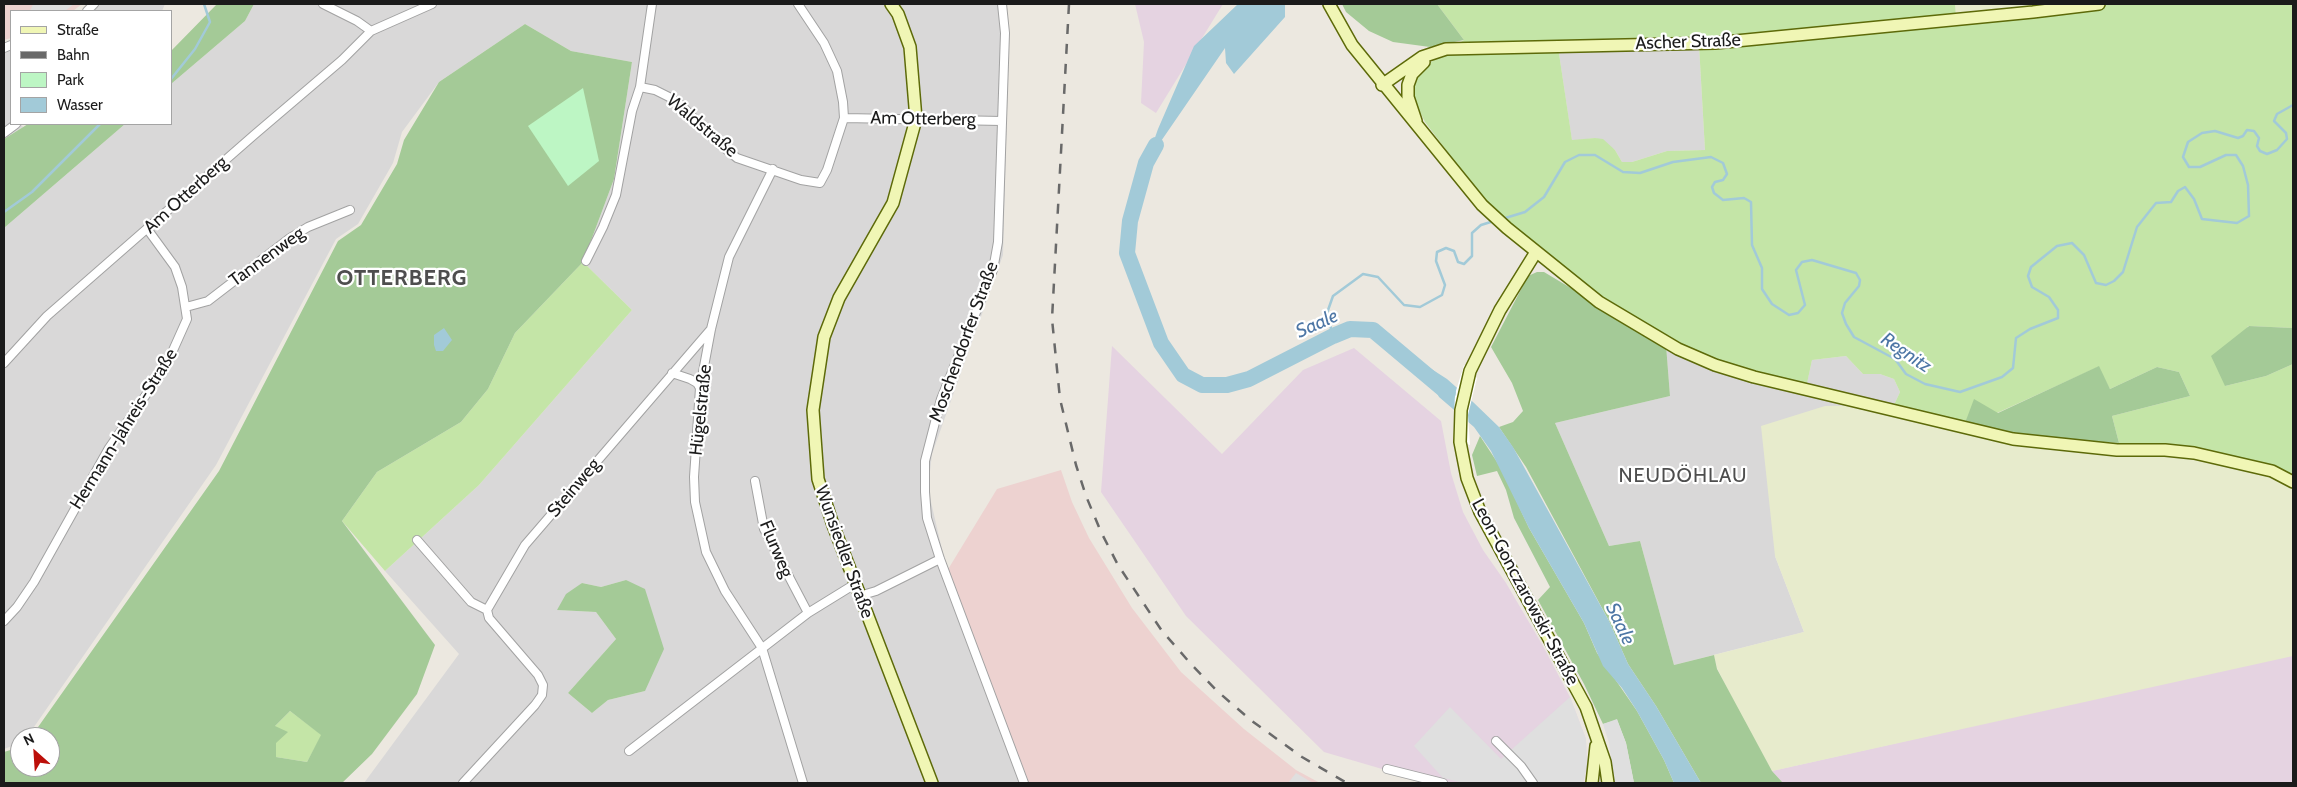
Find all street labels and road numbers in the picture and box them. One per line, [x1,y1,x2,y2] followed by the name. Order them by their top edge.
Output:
[1635,29,1741,55] street label: Ascher Straße
[662,90,742,162] street label: Waldstraße
[870,107,976,131] street label: Am Otterberg
[140,152,232,238] street label: Am Otterberg
[225,223,309,291] street label: Tannenweg
[925,259,1003,425] street label: Moschendorfer Straße
[66,345,182,513] street label: Hermann-Jahreis-Straße
[685,363,717,457] street label: Hügelstraße
[543,454,605,522] street label: Steinweg
[810,483,878,621] street label: Wunsiedler Straße
[1467,495,1583,689] street label: Leon-Gonczarowski-Straße
[754,517,798,581] street label: Flurweg

